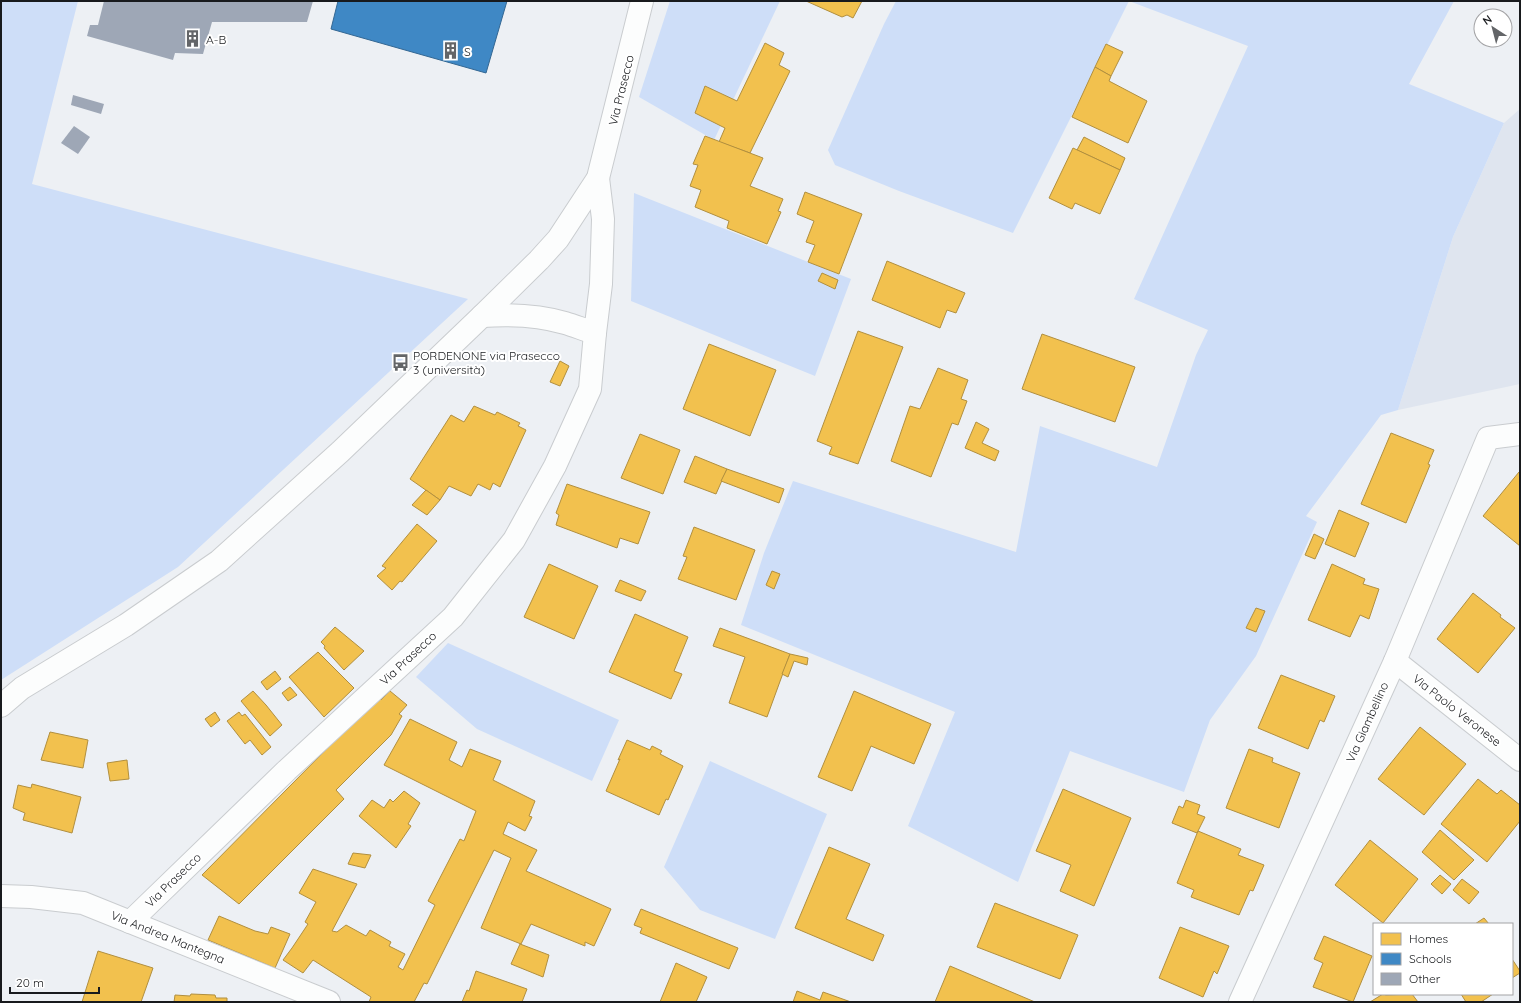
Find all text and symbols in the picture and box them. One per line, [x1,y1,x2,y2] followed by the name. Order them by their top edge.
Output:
[1473,8,1513,48] north arrow
[1480,12,1495,28] text: N
[183,29,203,49] building icon: A-B
[206,32,226,47] place label: A-B
[441,41,461,61] building icon: S
[464,44,471,59] place label: S
[605,53,637,127] street label: Via Prasecco
[413,348,560,377] place label: PORDENONE via Prasecco 3 (università)
[390,352,410,372] bus stop icon: PORDENONE via Prasecco 3 (università)
[377,628,439,688] street label: Via Prasecco
[1410,671,1504,749] street label: Via Paolo Veronese
[1343,679,1391,765] street label: Via Giambellino
[142,850,204,910] street label: Via Prasecco
[109,907,227,967] street label: Via Andrea Mantegna
[1373,923,1513,995] legend
[1409,931,1449,946] text: Homes
[1409,951,1452,966] text: Schools
[10,969,99,995] scale bar
[1409,971,1441,986] text: Other
[16,975,44,990] text: 20 m

